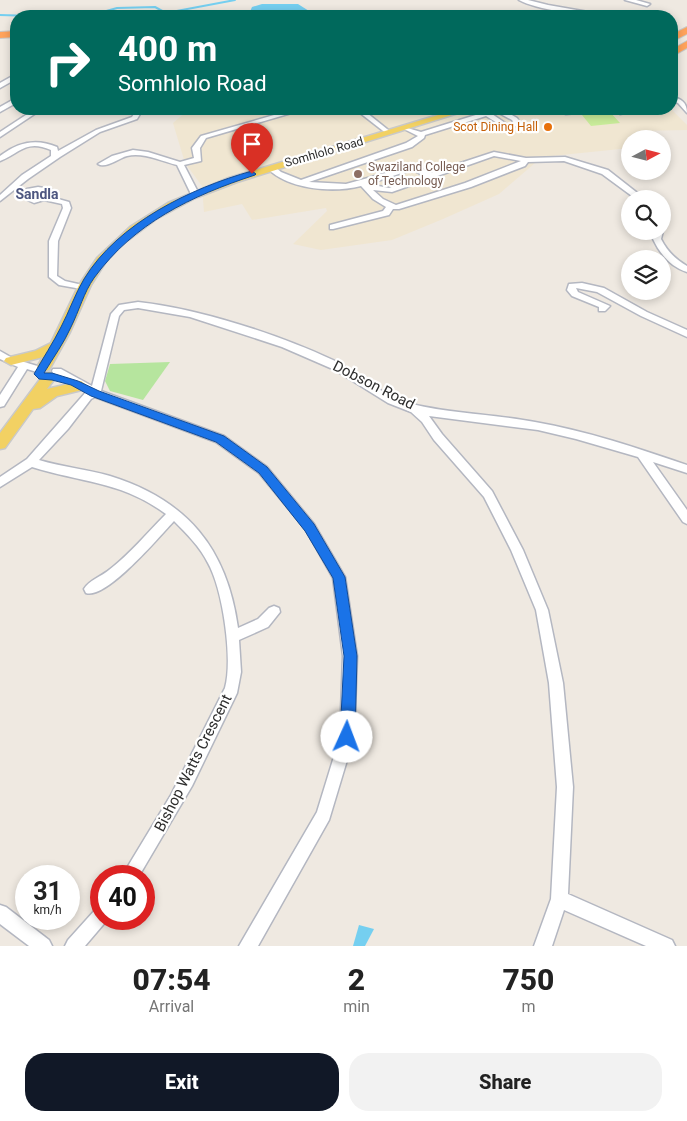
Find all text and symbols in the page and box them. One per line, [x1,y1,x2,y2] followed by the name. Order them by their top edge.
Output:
[118,29,217,70] text: 400 m
[35,30,100,95] icon: right
[118,71,267,96] text: Somhlolo Road
[453,120,538,134] place label: Scot Dining Hall
[542,121,554,133] marker: Scot Dining Hall
[231,123,273,174] pin
[238,130,266,158] icon: arrive
[621,130,671,180] north arrow
[621,130,671,300] map controls
[283,134,365,170] street label: Somhlolo Road
[368,160,465,188] place label: Swaziland College of Technology
[352,168,364,180] marker: Swaziland College of Technology
[15,186,59,202] district label: Sandla
[621,190,671,240] button: search
[621,250,671,300] button: layers
[330,357,418,413] street label: Dobson Road
[151,691,235,835] street label: Bishop Watts Crescent
[320,710,372,762] position arrow
[90,865,155,930] speed limit sign: 40
[33,877,62,906] text: 31
[33,903,62,917] text: km/h
[133,962,211,997] text: 07:54
[348,962,365,997] text: 2
[502,962,554,997] text: 750
[149,997,194,1016] text: Arrival
[343,997,370,1016] text: min
[521,997,535,1016] text: m
[25,1053,339,1111] button: Exit
[349,1053,662,1111] button: Share

